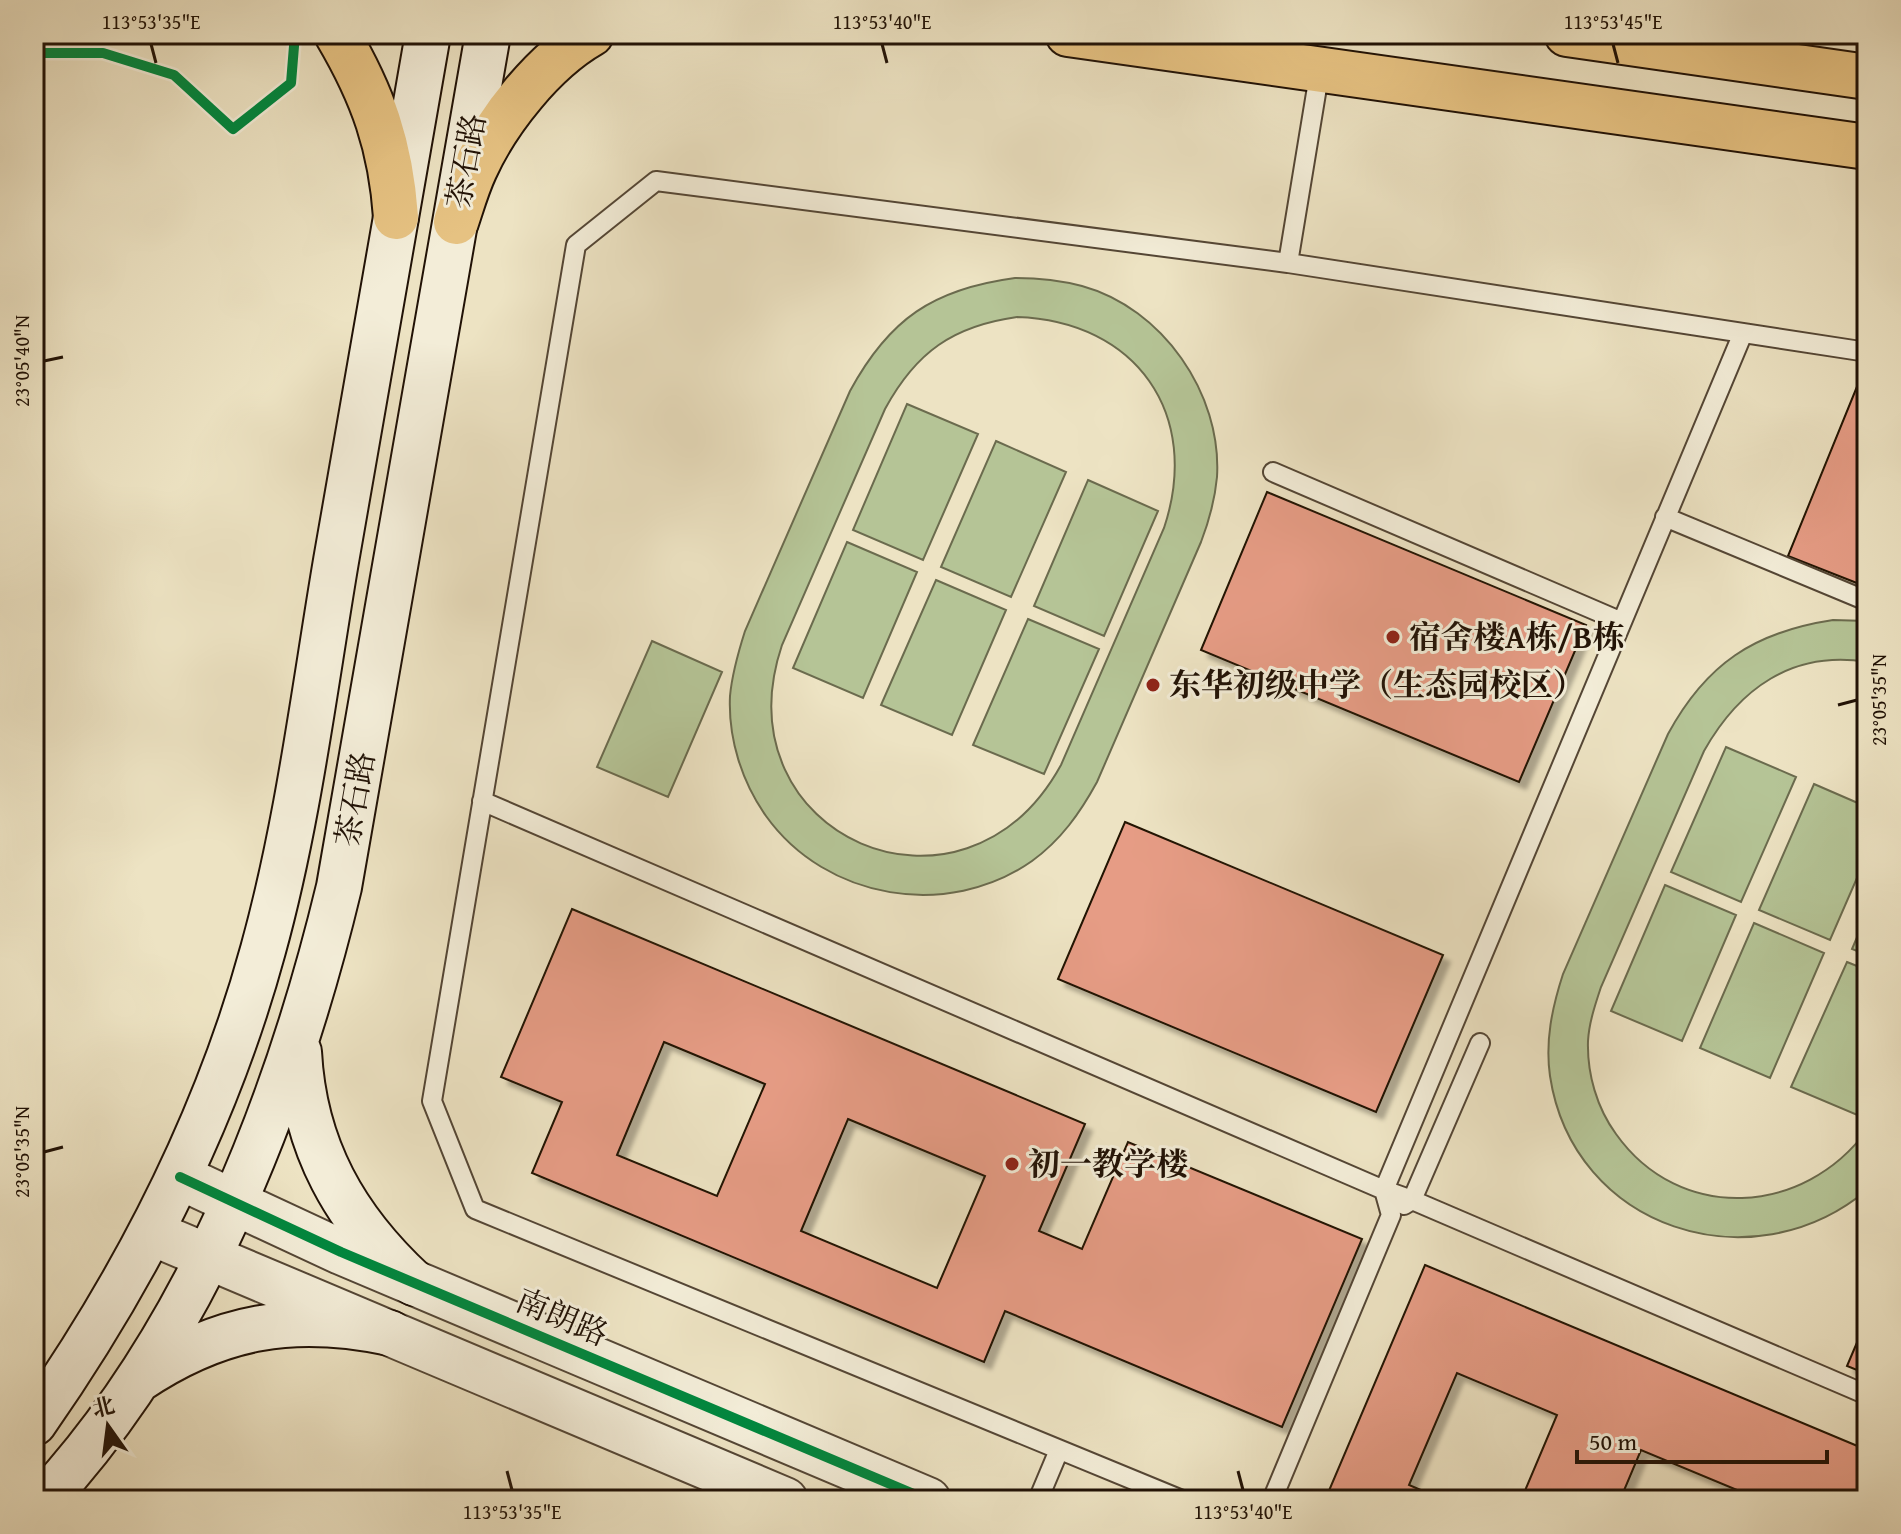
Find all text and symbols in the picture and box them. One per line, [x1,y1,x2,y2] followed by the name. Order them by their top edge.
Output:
[102,7,200,36] text: 113°53'35"E
[833,7,931,36] text: 113°53'40"E
[1564,7,1662,36] text: 113°53'45"E
[434,110,497,212] street label: 茶石路
[7,315,36,407] text: 23°05'40"N
[1409,613,1625,660] place label: 宿舍楼A栋/B栋
[1384,628,1402,646] marker: 宿舍楼A栋/B栋
[1864,654,1893,746] text: 23°05'35"N
[1169,661,1585,708] place label: 东华初级中学（生态园校区）
[1144,676,1162,694] marker: 东华初级中学（生态园校区）
[323,748,386,850] street label: 茶石路
[7,1106,36,1198] text: 23°05'35"N
[1028,1140,1188,1187] place label: 初一教学楼
[1003,1155,1021,1173] marker: 初一教学楼
[509,1276,616,1357] street label: 南朗路
[68,1386,148,1466] north arrow
[89,1388,118,1425] text: 北
[1577,1414,1827,1464] scale bar
[1589,1424,1637,1459] text: 50 m
[463,1497,561,1526] text: 113°53'35"E
[1194,1497,1292,1526] text: 113°53'40"E

